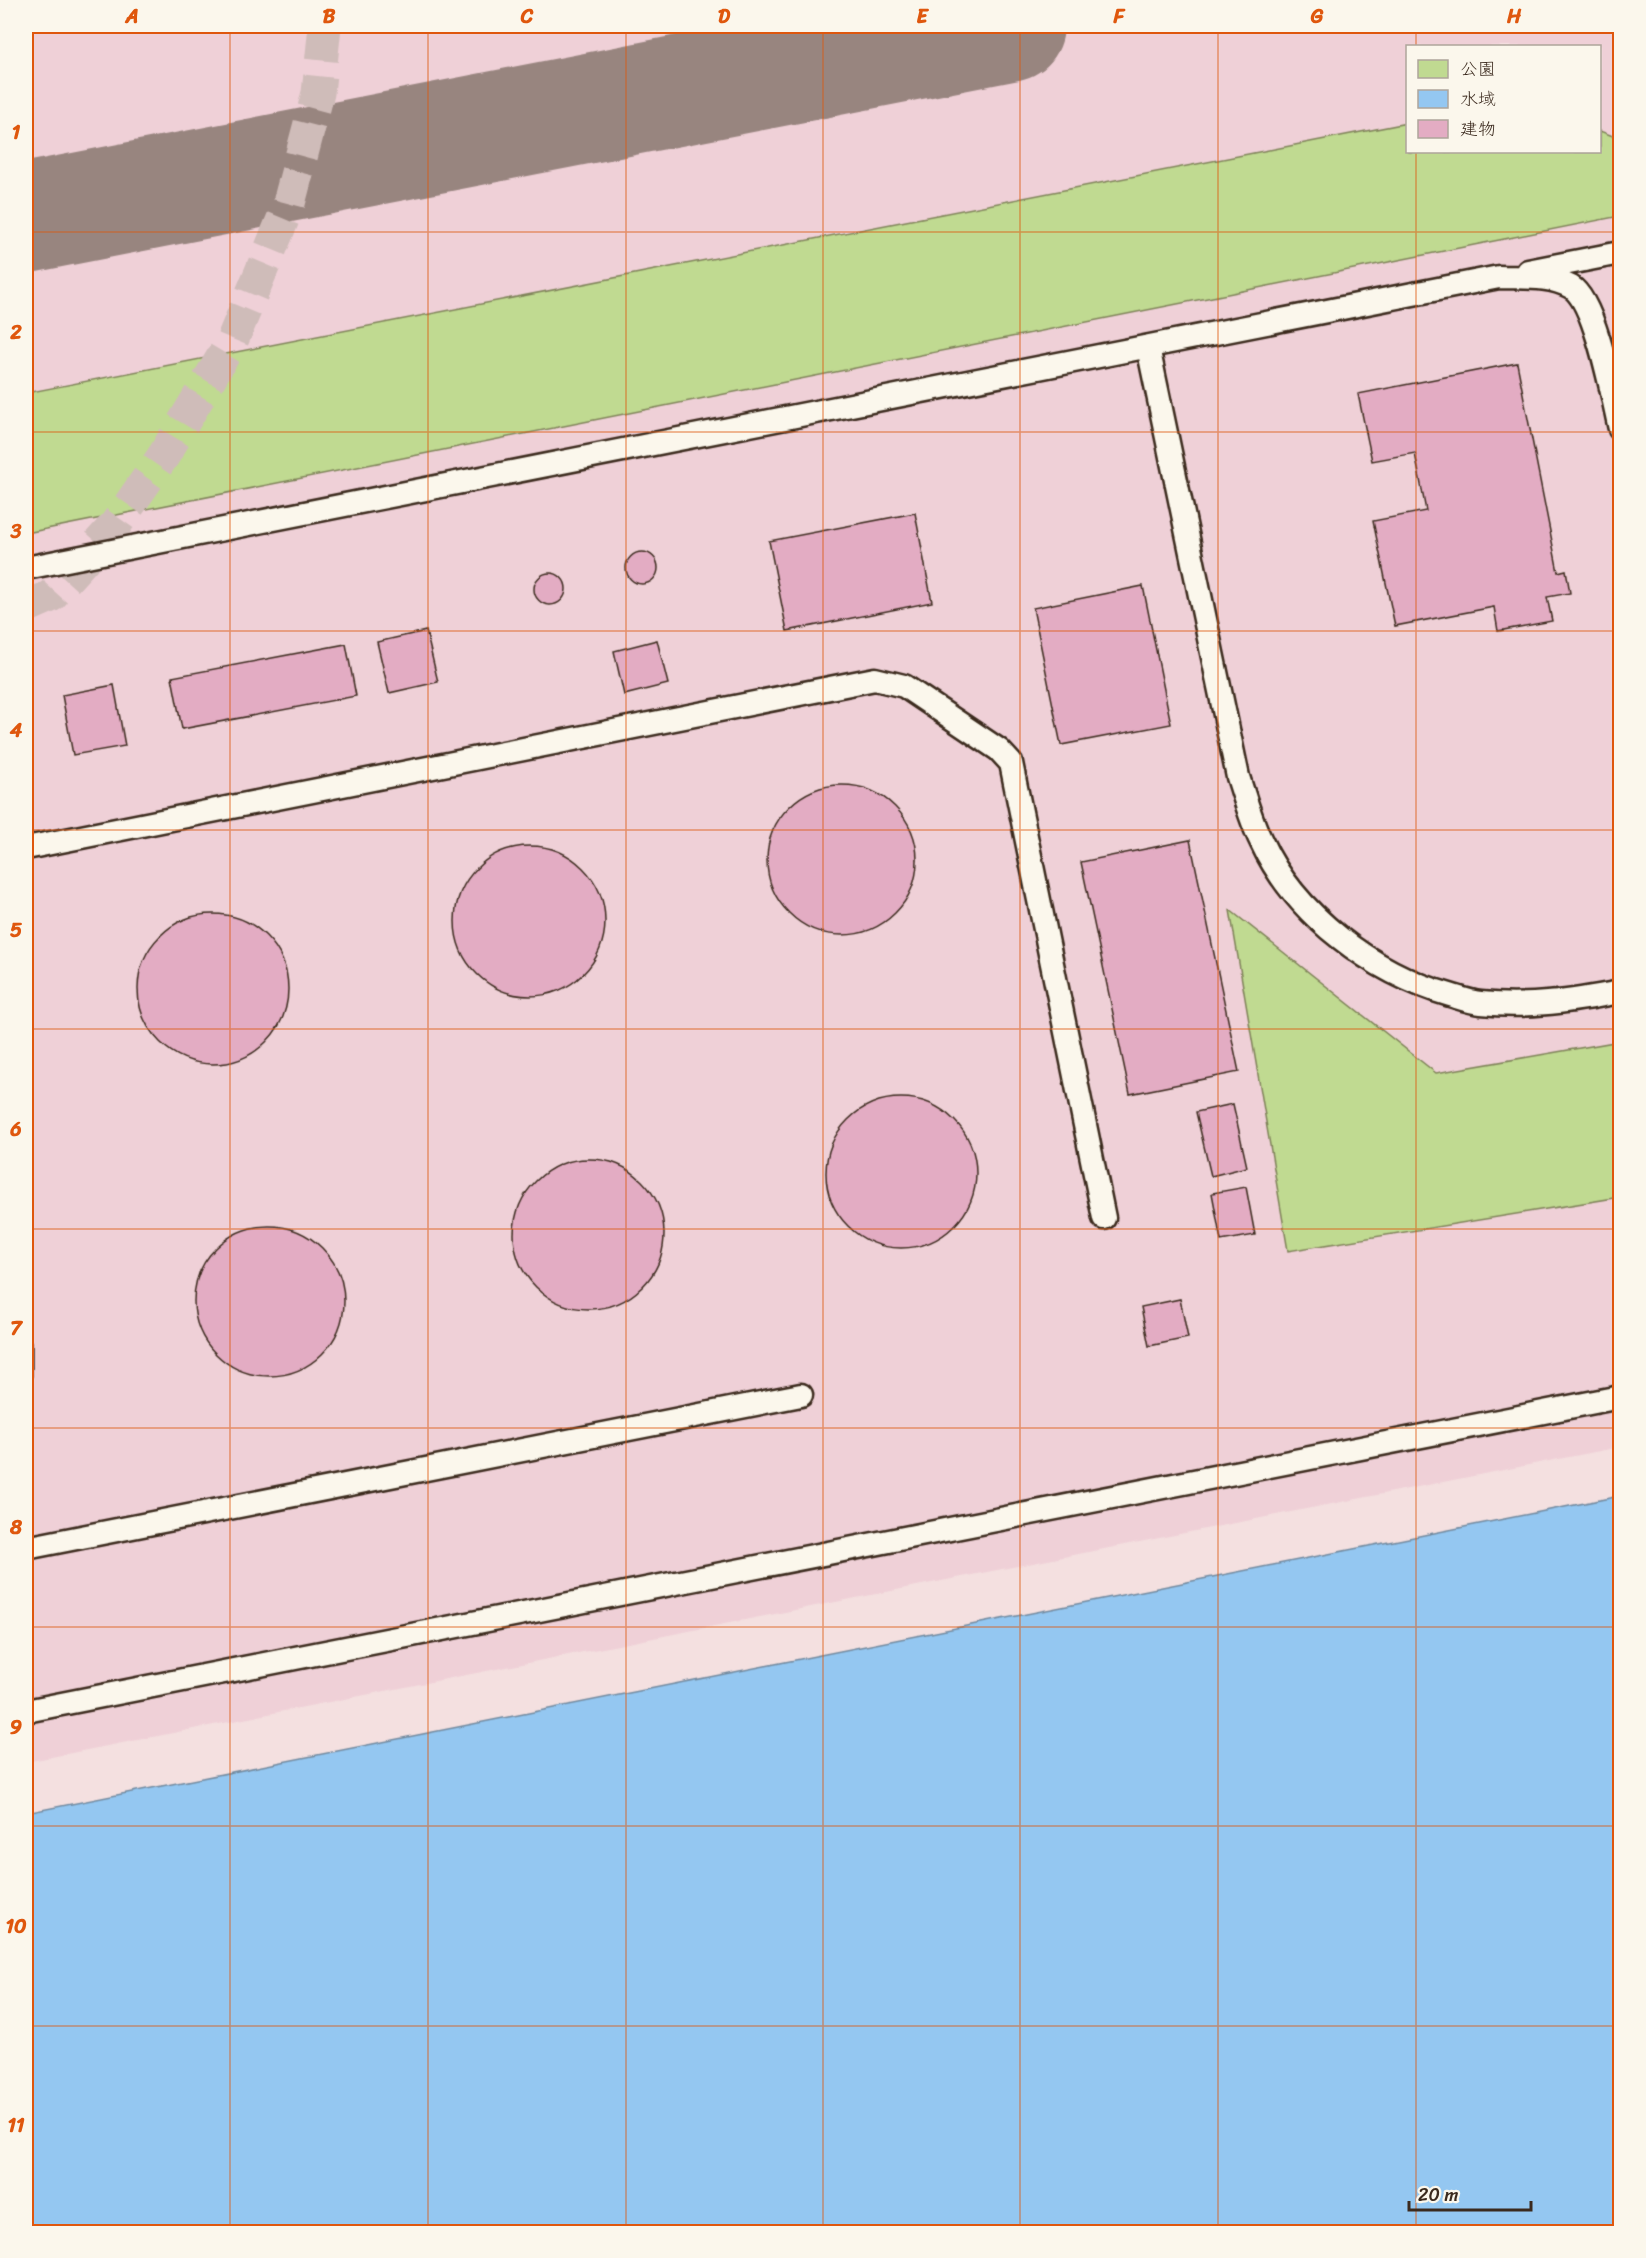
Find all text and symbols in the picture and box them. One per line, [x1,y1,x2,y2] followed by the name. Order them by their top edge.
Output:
[124,0,139,34] text: A
[323,0,336,34] text: B
[520,0,534,34] text: C
[718,0,731,34] text: D
[916,0,929,34] text: E
[1113,0,1126,34] text: F
[1310,0,1324,34] text: G
[1506,0,1522,34] text: H
[1406,45,1601,153] legend
[1460,53,1496,85] text: 公園
[1460,83,1496,115] text: 水域
[1460,113,1496,145] text: 建物
[12,115,21,150] text: 1
[9,315,22,350] text: 2
[10,514,22,549] text: 3
[9,713,23,748] text: 4
[10,913,22,948] text: 5
[9,1112,22,1147] text: 6
[10,1311,23,1346] text: 7
[9,1510,23,1545] text: 8
[10,1710,22,1745] text: 9
[5,1909,27,1944] text: 10
[7,2108,25,2143] text: 11
[1409,2174,1530,2212] scale bar
[1418,2179,1458,2211] text: 20 m

